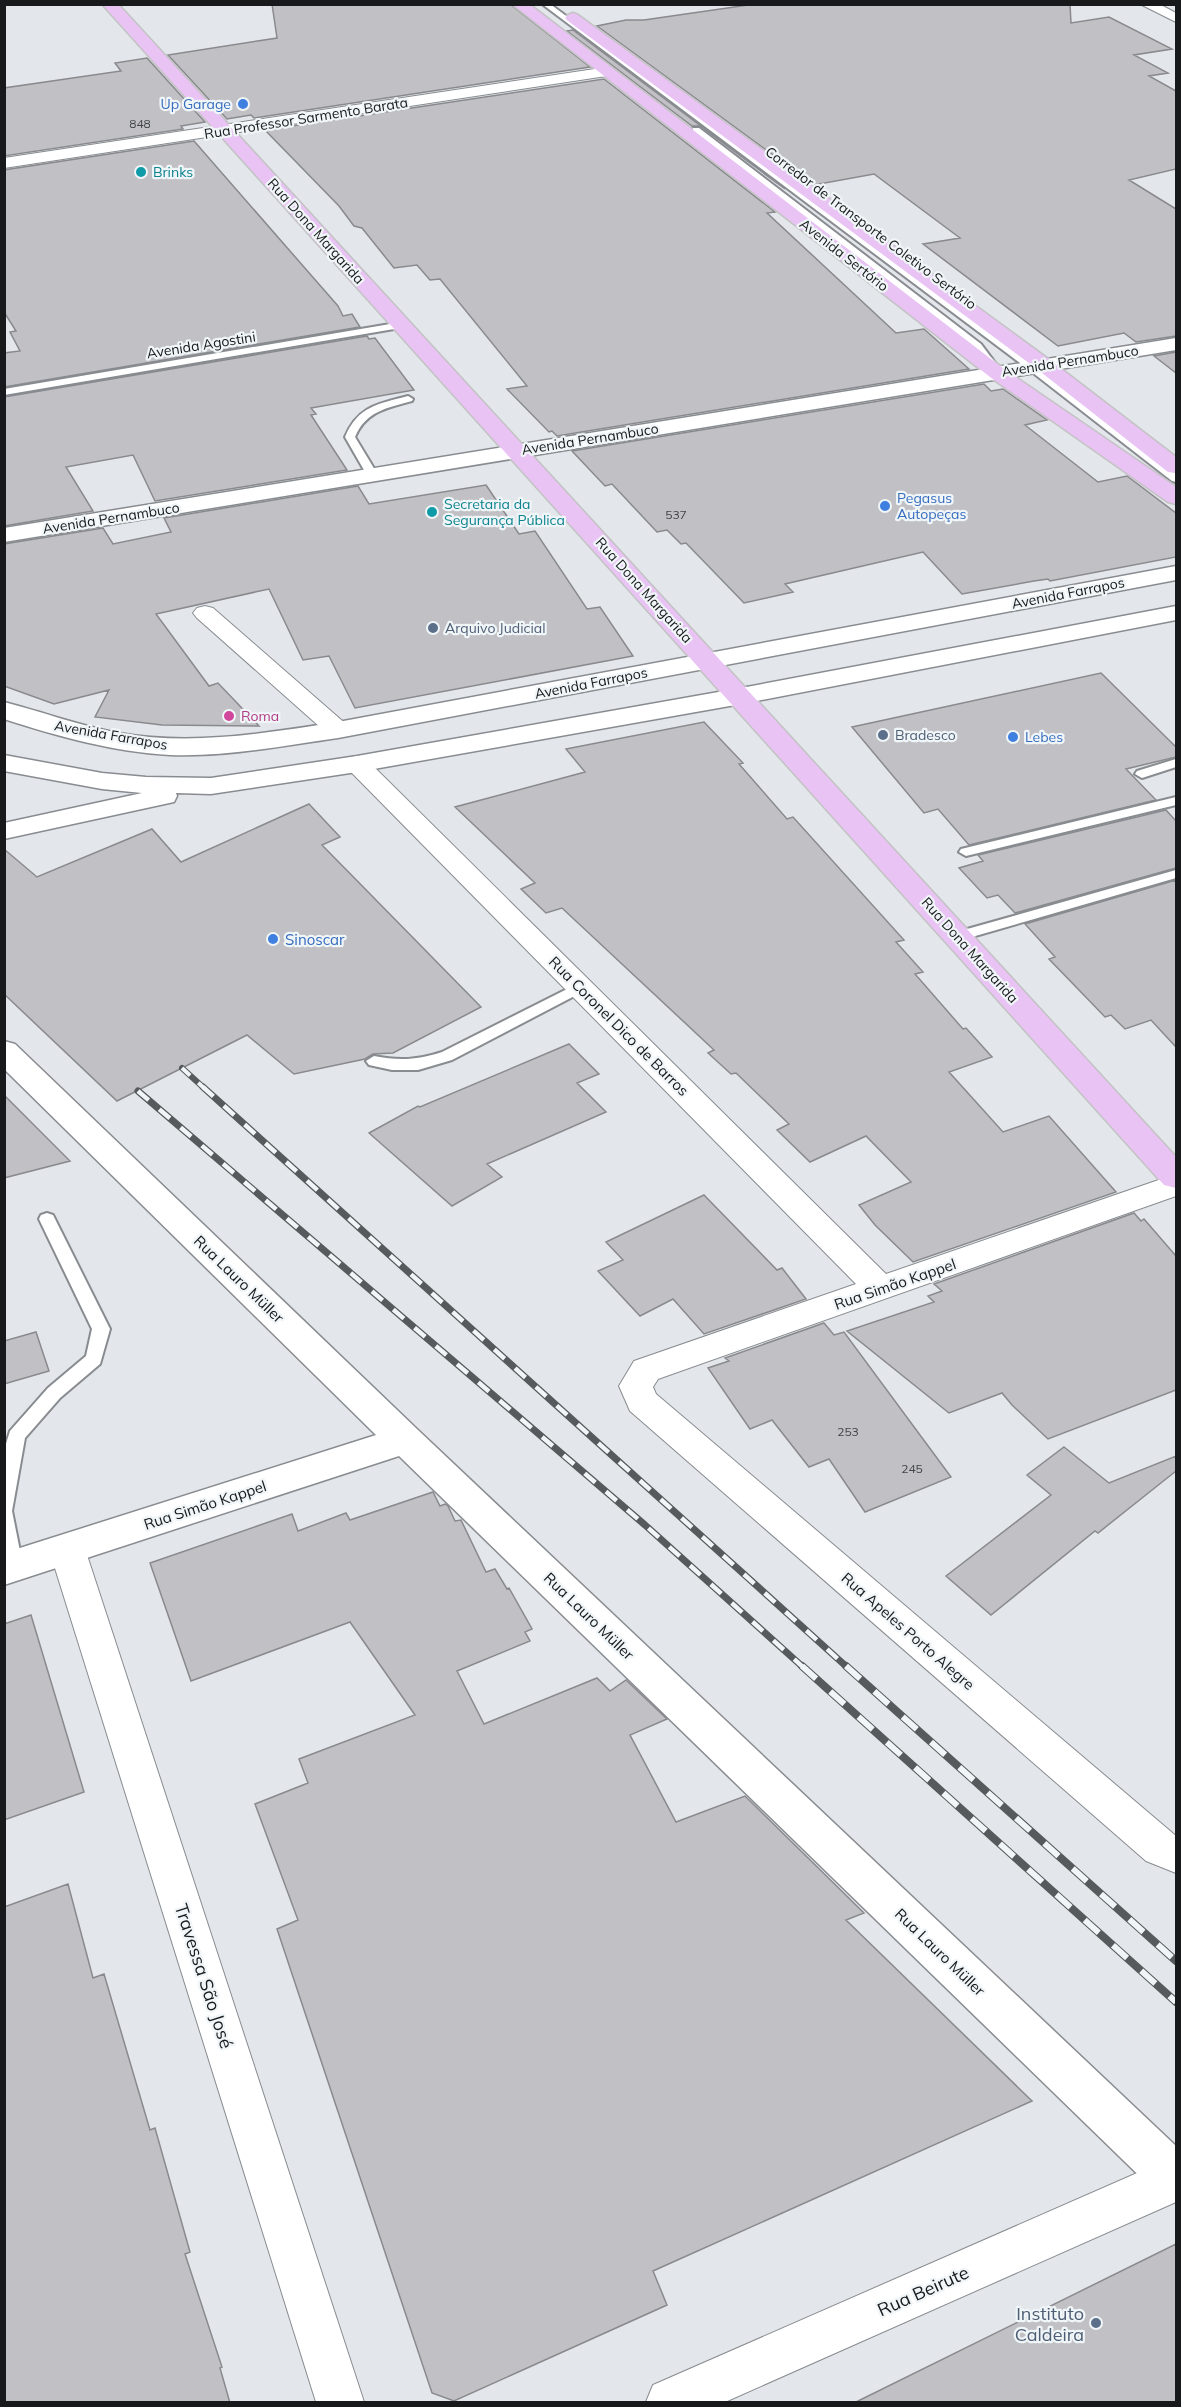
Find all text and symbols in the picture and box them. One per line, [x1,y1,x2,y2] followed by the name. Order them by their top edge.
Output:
[203,93,409,143] street label: Rua Professor Sarmento Barata
[161,95,231,113] place label: Up Garage
[236,97,250,111] marker: Up Garage
[129,116,151,131] house number: 848
[762,143,980,313] street label: Corredor de Transporte Coletivo Sertório
[153,163,193,181] place label: Brinks
[134,165,148,179] marker: Brinks
[264,174,368,288] street label: Rua Dona Margarida
[796,215,892,295] street label: Avenida Sertório
[145,327,257,363] street label: Avenida Agostini
[1000,341,1140,381] street label: Avenida Pernambuco
[520,419,660,459] street label: Avenida Pernambuco
[897,489,966,523] place label: Pegasus Autopeças
[444,495,565,529] place label: Secretaria da Segurança Pública
[41,498,181,538] street label: Avenida Pernambuco
[878,499,892,513] marker: Pegasus Autopeças
[425,505,439,519] marker: Secretaria da Segurança Pública
[665,507,687,522] house number: 537
[592,533,696,647] street label: Rua Dona Margarida
[1010,573,1126,613] street label: Avenida Farrapos
[445,619,545,637] place label: Arquivo Judicial
[426,621,440,635] marker: Arquivo Judicial
[533,663,649,703] street label: Avenida Farrapos
[241,707,279,725] place label: Roma
[222,709,236,723] marker: Roma
[53,716,169,754] street label: Avenida Farrapos
[895,726,956,744] place label: Bradesco
[876,728,890,742] marker: Bradesco
[1025,728,1063,746] place label: Lebes
[1006,730,1020,744] marker: Lebes
[918,893,1022,1007] street label: Rua Dona Margarida
[285,930,345,949] place label: Sinoscar
[266,932,280,946] marker: Sinoscar
[545,952,693,1100] street label: Rua Coronel Dico de Barros
[190,1231,288,1327] street label: Rua Lauro Müller
[832,1254,958,1314] street label: Rua Simão Kappel
[837,1424,859,1439] house number: 253
[901,1461,923,1476] house number: 245
[141,1476,269,1534] street label: Rua Simão Kappel
[540,1568,638,1664] street label: Rua Lauro Müller
[838,1568,978,1694] street label: Rua Apeles Porto Alegre
[170,1901,238,2051] street label: Travessa São José
[891,1904,989,2000] street label: Rua Lauro Müller
[874,2261,972,2321] street label: Rua Beirute
[1015,2302,1084,2346] place label: Instituto Caldeira
[1089,2316,1103,2330] marker: Instituto Caldeira

